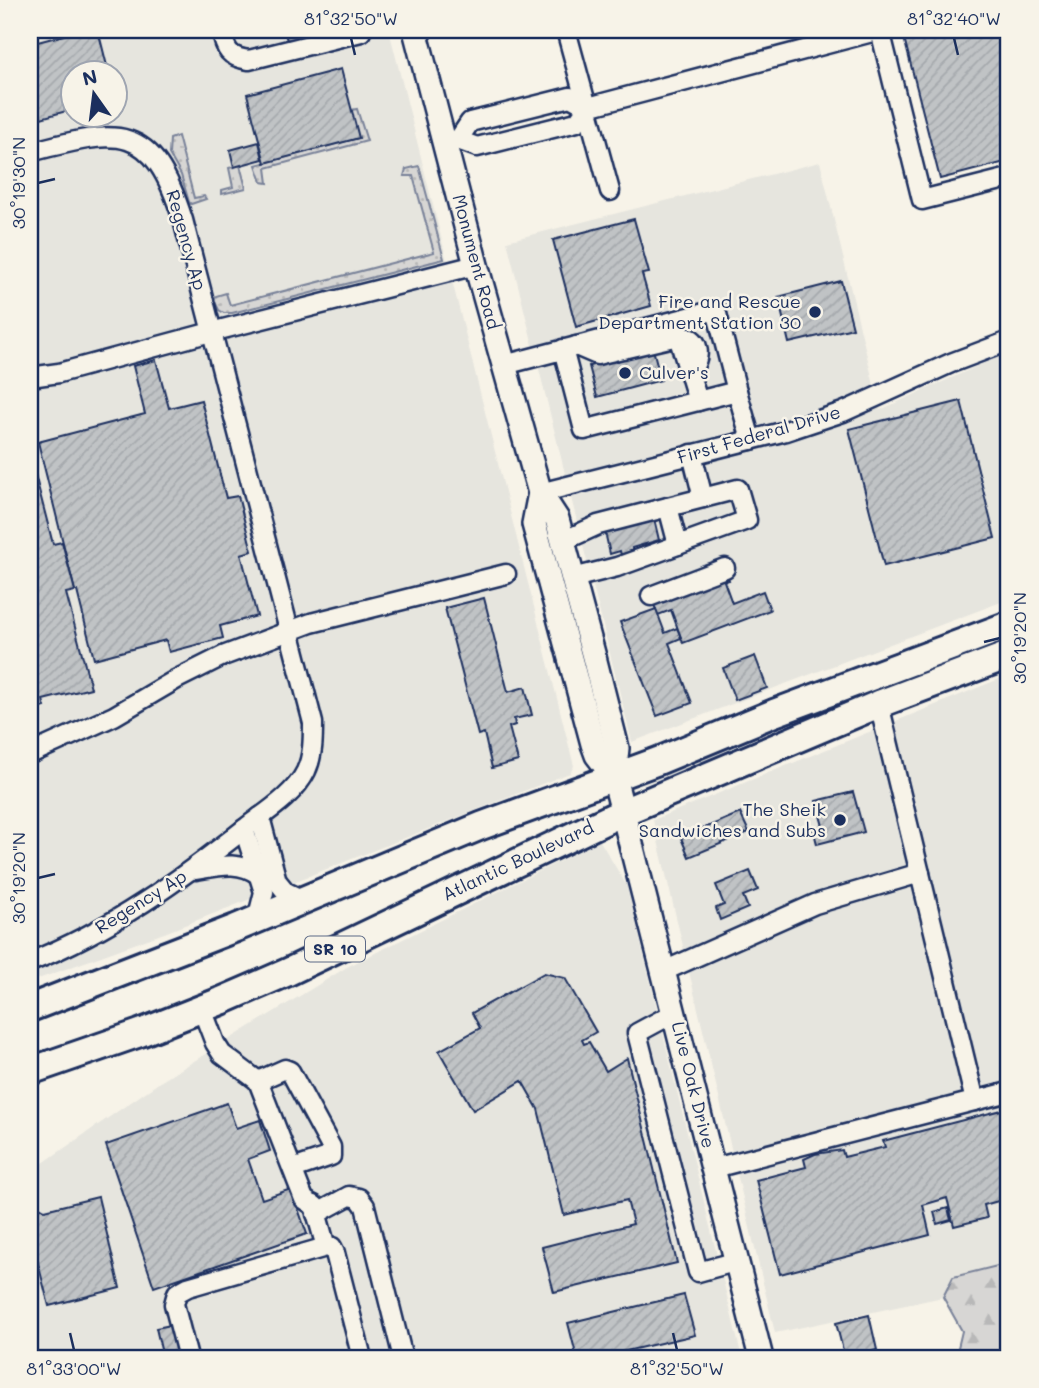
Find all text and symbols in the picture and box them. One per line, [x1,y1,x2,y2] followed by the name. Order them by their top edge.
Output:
[304,6,398,30] text: 81°32'50"W
[907,6,1001,30] text: 81°32'40"W
[60,60,130,130] north arrow
[80,63,100,91] text: N
[6,137,30,229] text: 30°19'30"N
[161,187,213,293] street label: Regency Ap
[447,192,507,332] street label: Monument Road
[598,289,801,334] place label: Fire and Rescue Department Station 30
[807,304,823,320] marker: Fire and Rescue Department Station 30
[639,360,709,384] place label: Culver's
[617,365,633,381] marker: Culver's
[674,399,843,469] street label: First Federal Drive
[1007,592,1031,684] text: 30°19'20"N
[639,797,826,842] place label: The Sheik Sandwiches and Subs
[832,812,848,828] marker: The Sheik Sandwiches and Subs
[438,814,597,906] street label: Atlantic Boulevard
[6,832,30,924] text: 30°19'20"N
[90,864,191,939] street label: Regency Ap
[305,937,365,962] road number: SR 10
[667,1019,721,1151] street label: Live Oak Drive
[26,1356,122,1380] text: 81°33'00"W
[630,1356,724,1380] text: 81°32'50"W

